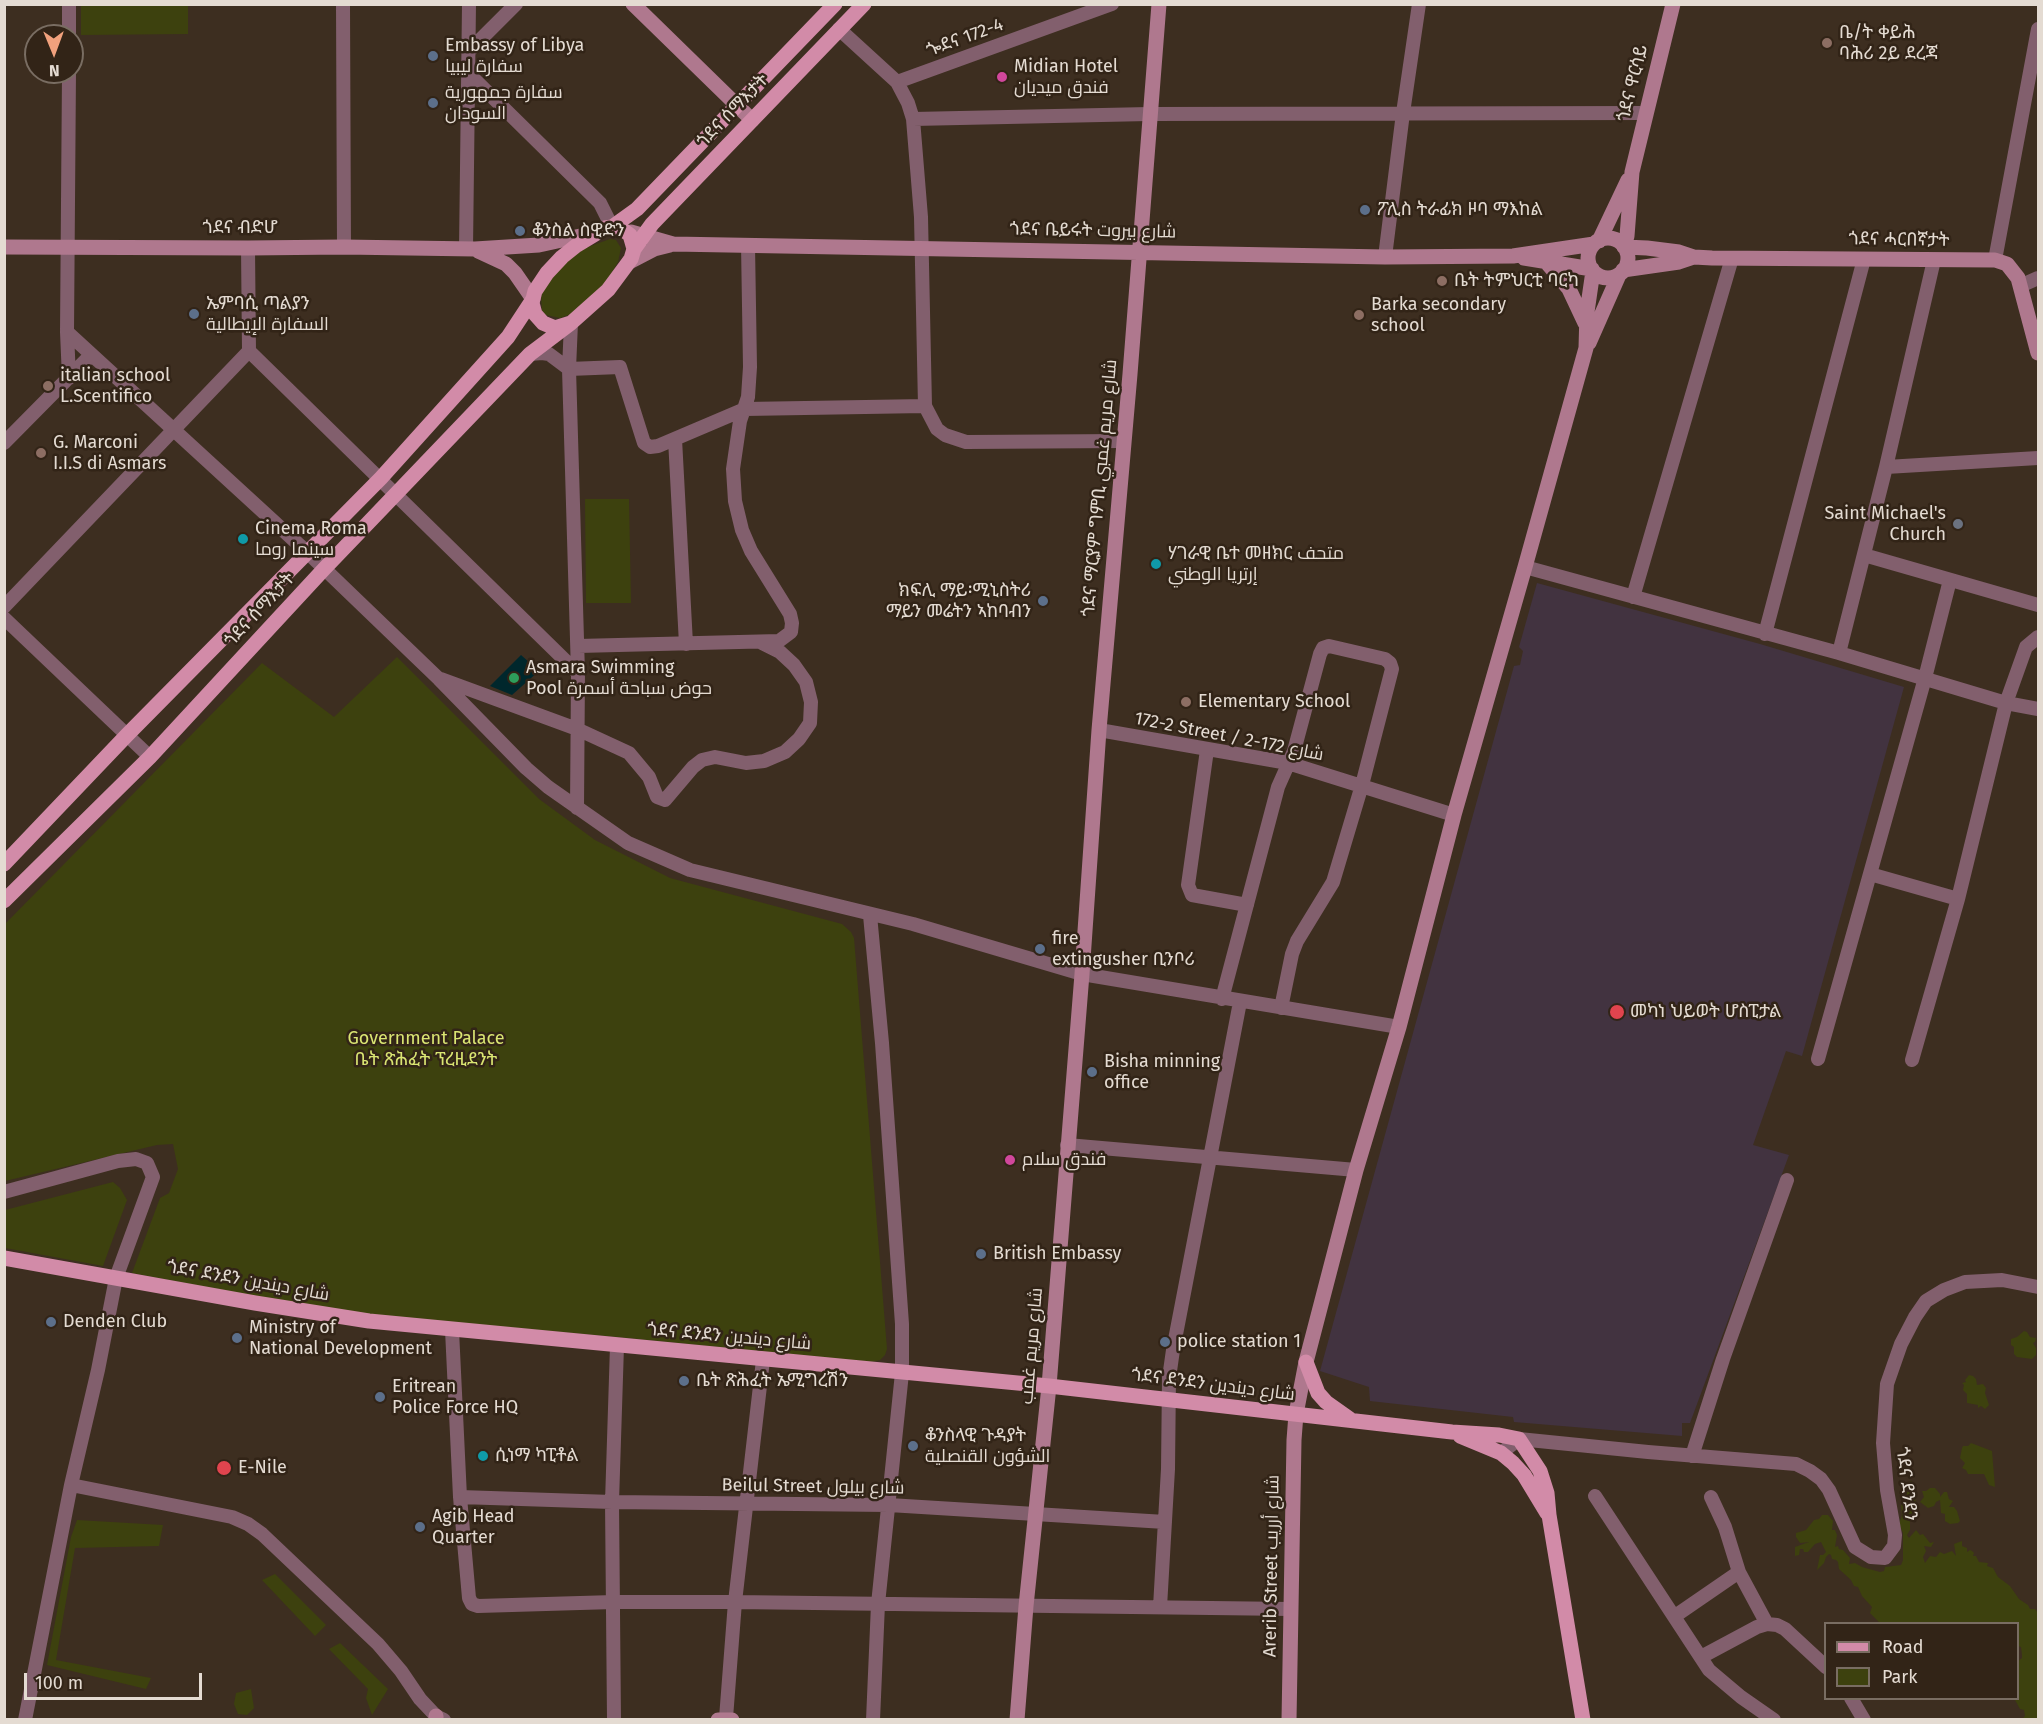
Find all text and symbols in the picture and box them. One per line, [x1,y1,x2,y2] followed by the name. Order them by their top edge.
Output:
[924,14,1006,62] street label: ጐደና 172-4
[1839,22,1938,64] place label: ቤ/ት ቀይሕ ባሕሪ 2ይ ደረጃ
[24,24,84,84] north arrow
[445,35,584,78] place label: Embassy of Libya سفارة ليبيا
[1820,36,1834,50] marker: ቤ/ት ቀይሕ ባሕሪ 2ይ ደረጃ
[1613,42,1653,124] street label: ጎደና ዋርሳይ
[426,49,440,63] marker: Embassy of Libya سفارة ليبيا
[1014,56,1118,98] place label: Midian Hotel فندق ميديان
[49,61,60,80] text: N
[693,70,773,152] street label: ጎደና ሰማእታት
[995,70,1009,84] marker: Midian Hotel فندق ميديان
[445,82,563,124] place label: سفارة جمهورية السودان
[426,96,440,110] marker: سفارة جمهورية السودان
[1377,199,1543,221] place label: ፖሊስ ትራፊክ ዞባ ማእከል
[1358,203,1372,217] marker: ፖሊስ ትራፊክ ዞባ ማእከል
[202,217,278,239] street label: ጎደና ብድሆ
[1010,219,1176,243] street label: ጎደና ቤይሩት شارع بيروت
[532,220,624,242] place label: ቆንስል ስዊድን
[513,224,527,238] marker: ቆንስል ስዊድን
[1848,228,1950,252] street label: ጎደና ሓርበኛታት
[1454,270,1579,292] place label: ቤት ትምህርቲ ባርካ
[1435,274,1449,288] marker: ቤት ትምህርቲ ባርካ
[206,293,329,336] place label: ኤምባሲ ጣልያን السفارة الإيطالية
[1371,294,1506,336] place label: Barka secondary school
[187,307,201,321] marker: ኤምባሲ ጣልያን السفارة الإيطالية
[1352,308,1366,322] marker: Barka secondary school
[1078,359,1122,617] street label: ጎደና ማርያም ግምቢ شارع مريم غمبي
[60,365,170,407] place label: italian school L.Scentifico
[41,379,55,393] marker: italian school L.Scentifico
[53,432,166,474] place label: G. Marconi I.I.S di Asmars
[34,446,48,460] marker: G. Marconi I.I.S di Asmars
[1825,503,1946,546] place label: Saint Michael's Church
[1951,517,1965,531] marker: Saint Michael's Church
[255,518,367,560] place label: Cinema Roma سينما روما
[236,532,250,546] marker: Cinema Roma سينما روما
[1168,543,1344,586] place label: ሃገራዊ ቤተ መዘክር متحف إرتريا الوطني
[1149,557,1163,571] marker: ሃገራዊ ቤተ መዘክር متحف إرتريا الوطني
[220,568,300,652] street label: ጎደና ሰማእታት
[886,580,1031,622] place label: ክፍሊ ማይ፡ሚኒስትሪ ማይን መሬትን ኣከባብን
[1036,594,1050,608] marker: ክፍሊ ማይ፡ሚኒስትሪ ማይን መሬትን ኣከባብን
[526,657,712,700] place label: Asmara Swimming Pool حوض سباحة أسمرة
[507,671,521,685] marker: Asmara Swimming Pool حوض سباحة أسمرة
[1198,691,1350,713] place label: Elementary School
[1179,695,1193,709] marker: Elementary School
[1133,708,1325,766] street label: 172-2 Street / شارع 172-2
[1052,928,1195,970] place label: fire extingusher ቢንቦሪ
[1033,942,1047,956] marker: fire extingusher ቢንቦሪ
[1630,1001,1781,1023] place label: መካነ ህይወት ሆስፒታል
[1608,1003,1626,1021] marker: መካነ ህይወት ሆስፒታል
[347,1028,505,1070] park label: Government Palace ቤት ጽሕፈት ፕረዚደንት
[1104,1051,1220,1094] place label: Bisha minning office
[1085,1065,1099,1079] marker: Bisha minning office
[1022,1149,1106,1171] place label: فندق سلام
[1003,1153,1017,1167] marker: فندق سلام
[993,1243,1121,1265] place label: British Embassy
[974,1247,988,1261] marker: British Embassy
[165,1256,331,1306] street label: ጎደና ደንደን شارع ديندين
[1016,1287,1048,1405] street label: شارع مريم غمب
[63,1311,167,1333] place label: Denden Club
[44,1315,58,1329] marker: Denden Club
[249,1317,432,1360] place label: Ministry of National Development
[646,1319,812,1355] street label: ጎደና ደንደን شارع ديندين
[230,1331,244,1345] marker: Ministry of National Development
[1177,1331,1301,1353] place label: police station 1
[1158,1335,1172,1349] marker: police station 1
[1130,1364,1296,1406] street label: ጎደና ደንደን شارع ديندين
[696,1370,848,1392] place label: ቤት ጽሕፈት ኤሚግረሽን
[677,1374,691,1388] marker: ቤት ጽሕፈት ኤሚግረሽን
[392,1376,518,1418] place label: Eritrean Police Force HQ
[373,1390,387,1404] marker: Eritrean Police Force HQ
[925,1425,1050,1468] place label: ቆንስላዊ ጉዳያት الشؤون القنصلية
[906,1439,920,1453] marker: ቆንስላዊ ጉዳያት الشؤون القنصلية
[495,1445,579,1467] place label: ሲነማ ካፒቶል
[1891,1446,1921,1522] street label: ጎደና ደንደን
[476,1449,490,1463] marker: ሲነማ ካፒቶል
[238,1457,287,1479] place label: E-Nile
[215,1459,233,1477] marker: E-Nile
[721,1475,905,1499] street label: Beilul Street شارع بيلول
[1260,1475,1284,1657] street label: Arerib Street شارع أرريب
[432,1506,515,1549] place label: Agib Head Quarter
[413,1520,427,1534] marker: Agib Head Quarter
[1824,1622,2019,1700] legend
[1882,1636,1924,1658] text: Road
[27,1661,206,1699] scale bar
[1882,1666,1917,1688] text: Park
[35,1672,83,1694] text: 100 m

